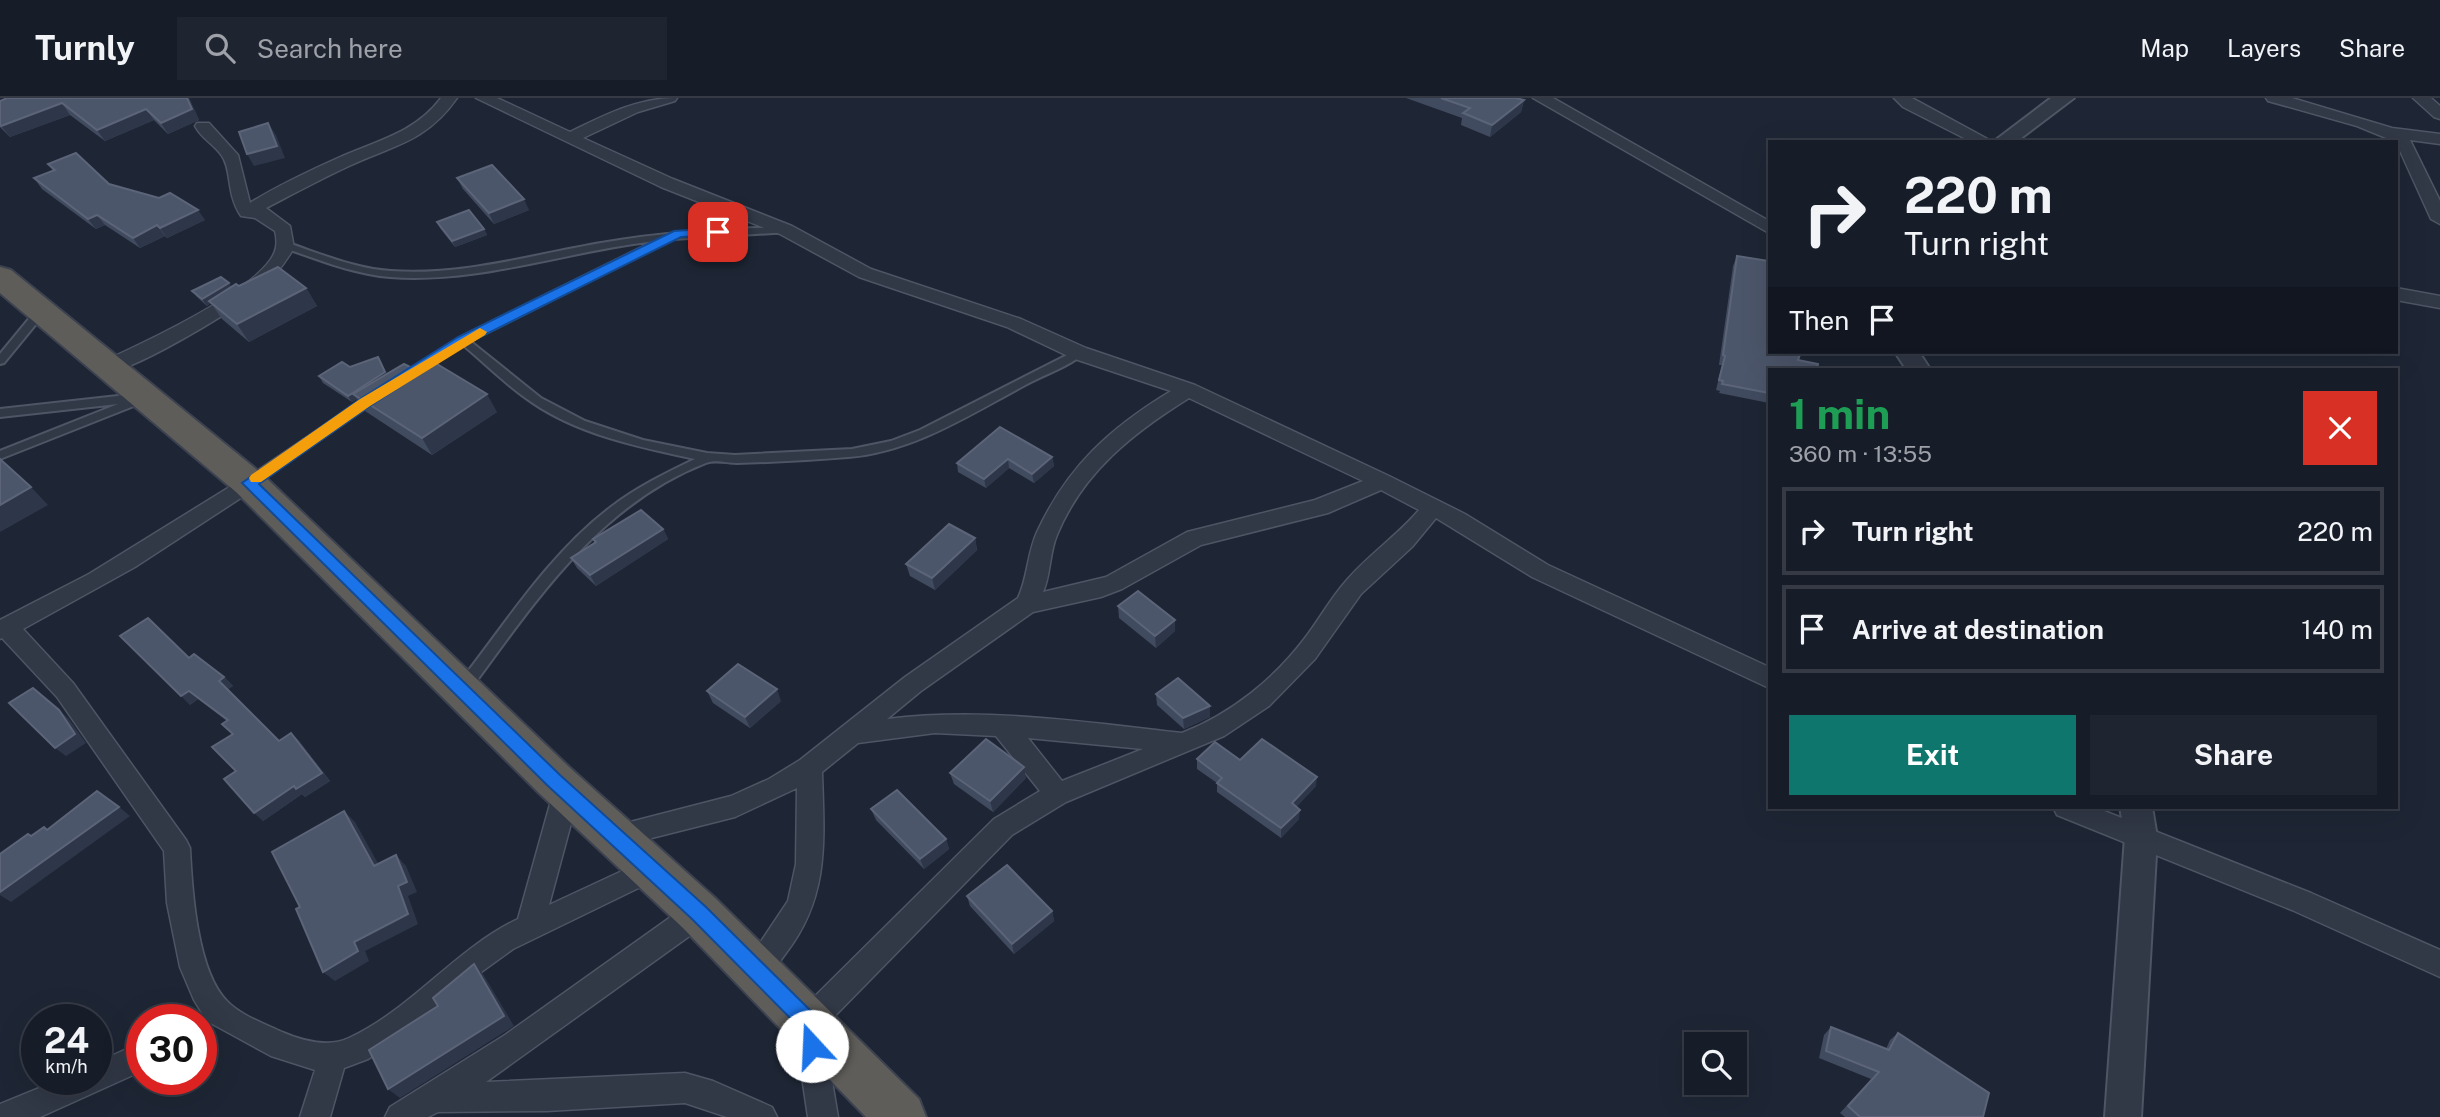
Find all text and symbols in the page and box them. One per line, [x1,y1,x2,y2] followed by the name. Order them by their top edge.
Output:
[177,17,667,80] search box
[35,29,135,67] text: Turnly
[201,29,239,67] icon: search
[257,33,403,64] text: Search here
[2140,34,2189,62] text: Map
[2227,34,2301,62] text: Layers
[2339,34,2405,62] text: Share
[1904,166,2053,224] text: 220 m
[1789,168,1880,259] icon: right
[688,202,748,262] pin
[699,213,737,251] icon: arrive
[1904,225,2049,262] text: Turn right
[1863,301,1901,339] icon: arrive
[1789,305,1849,336] text: Then
[1789,389,1890,438] text: 1 min
[2303,391,2377,465] button: close
[1789,440,1932,467] text: 360 m · 13:55
[1793,512,1831,550] icon: right
[1852,516,1974,547] text: Turn right
[2297,516,2373,547] text: 220 m
[1793,610,1831,648] icon: arrive
[1852,614,2104,645] text: Arrive at destination
[2301,614,2373,645] text: 140 m
[1789,715,2076,795] button: Exit
[2090,715,2377,795] button: Share
[126,1004,217,1095] speed limit sign: 30
[775,1009,849,1083] position arrow
[44,1020,89,1061] text: 24
[1684,1032,1747,1095] map controls
[1684,1032,1747,1095] button: search
[45,1056,88,1077] text: km/h

